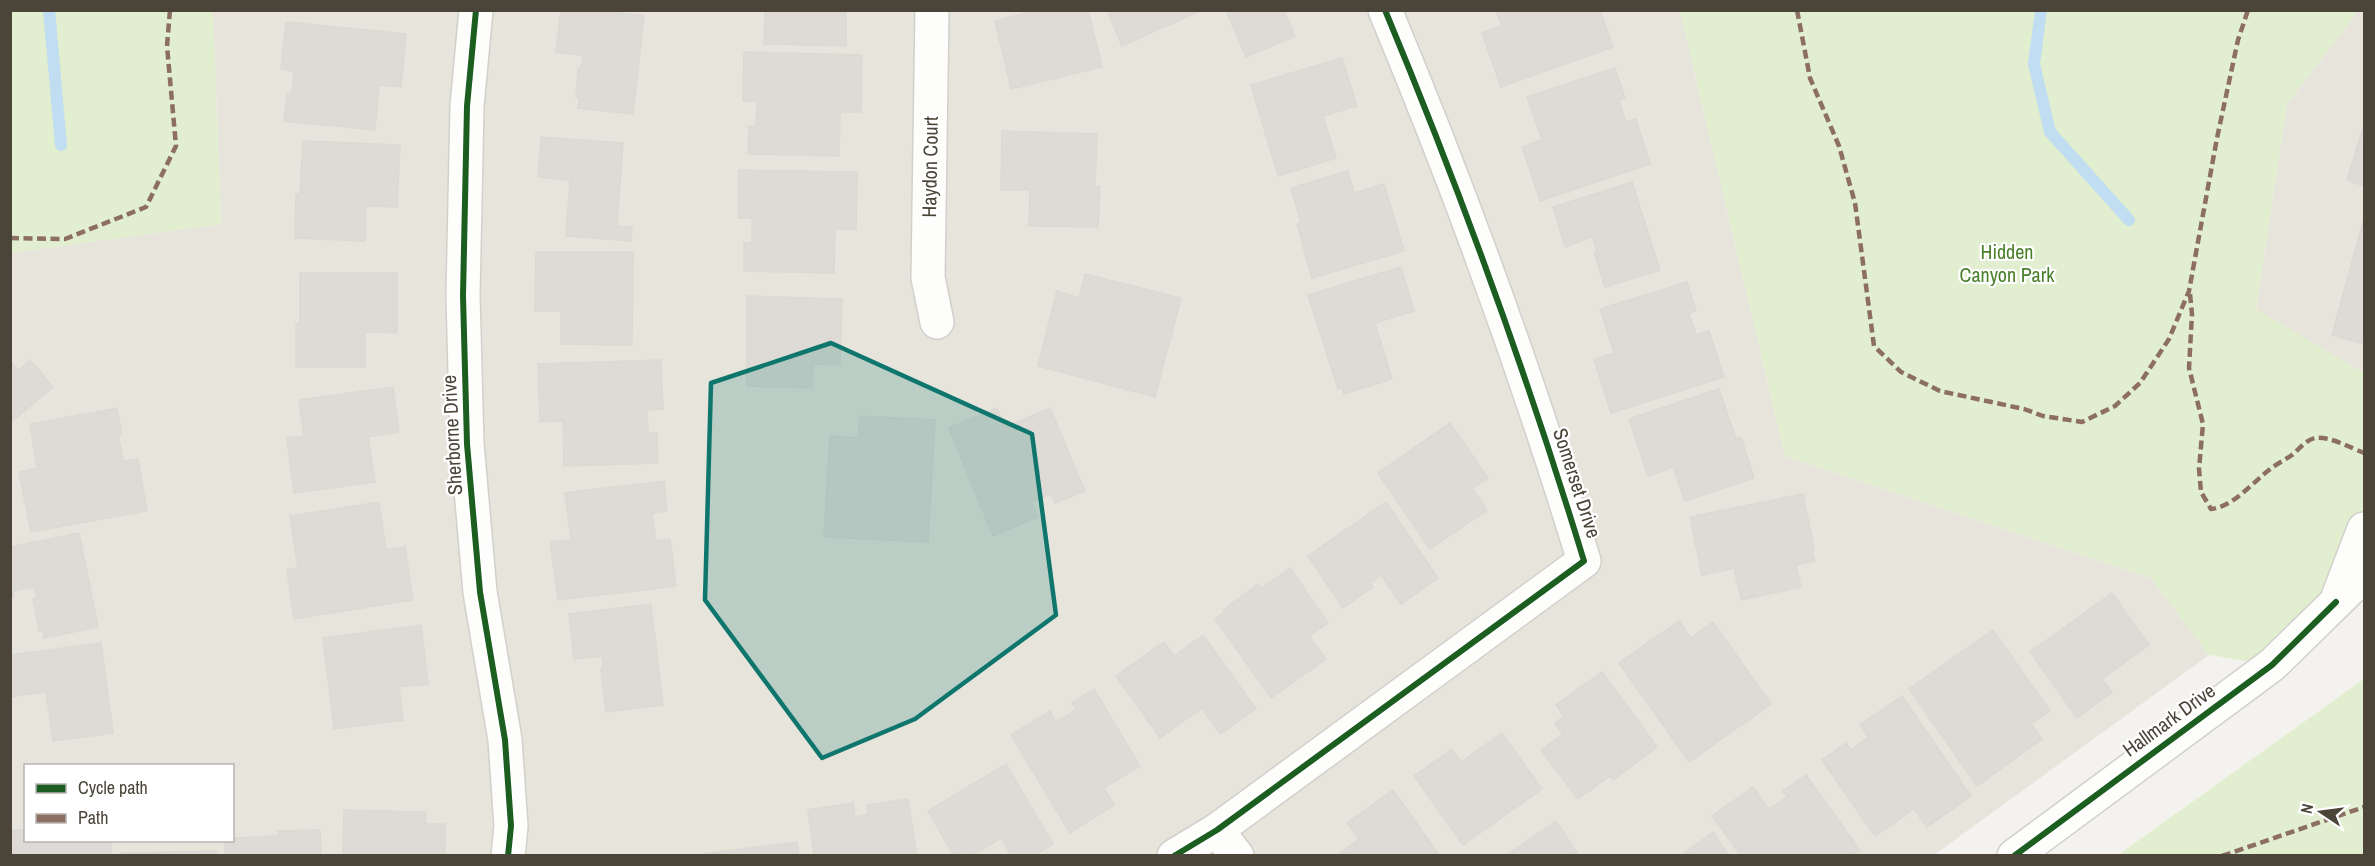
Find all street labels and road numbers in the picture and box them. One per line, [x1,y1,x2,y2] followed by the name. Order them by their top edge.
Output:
[915,116,944,218] street label: Haydon Court
[435,374,468,496] street label: Sherborne Drive
[1547,425,1608,541] street label: Somerset Drive
[2117,677,2220,762] street label: Hallmark Drive

